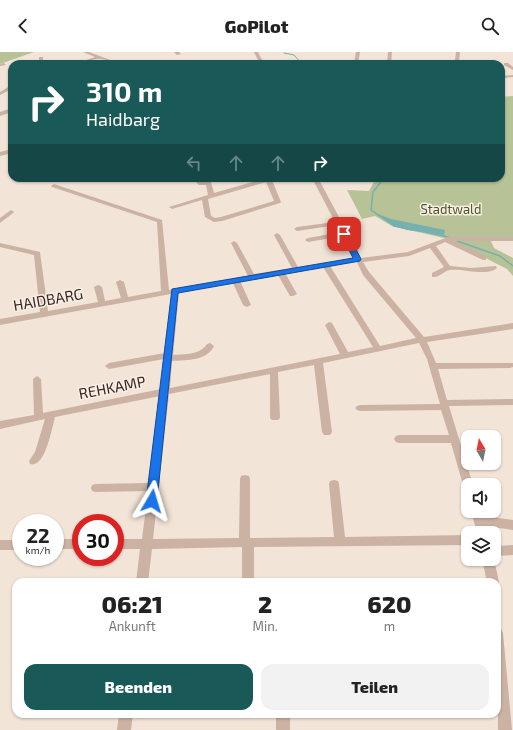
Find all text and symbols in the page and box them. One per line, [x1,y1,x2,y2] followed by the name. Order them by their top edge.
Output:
[12,15,34,37] icon: back
[225,15,288,37] text: GoPilot
[479,15,501,37] icon: search
[86,74,162,108] text: 310 m
[20,76,72,128] icon: right
[86,108,160,130] text: Haidbarg
[183,152,205,174] icon: left
[225,152,247,174] icon: ahead
[267,152,289,174] icon: ahead
[309,152,331,174] icon: right
[421,201,481,217] park label: Stadtwald
[327,217,361,251] pin
[333,223,355,245] icon: arrive
[12,284,84,314] street label: HAIDBARG
[77,372,147,402] street label: REHKAMP
[461,430,501,470] north arrow
[461,430,501,566] map controls
[461,478,501,518] button: sound
[131,480,173,522] position arrow
[72,514,124,566] speed limit sign: 30
[26,523,50,547] text: 22
[461,526,501,566] button: layers
[26,544,50,556] text: km/h
[102,589,163,618] text: 06:21
[258,589,272,618] text: 2
[367,589,411,618] text: 620
[109,618,156,634] text: Ankunft
[253,618,278,634] text: Min.
[384,618,395,634] text: m
[24,664,253,710] button: Beenden
[261,664,489,710] button: Teilen

